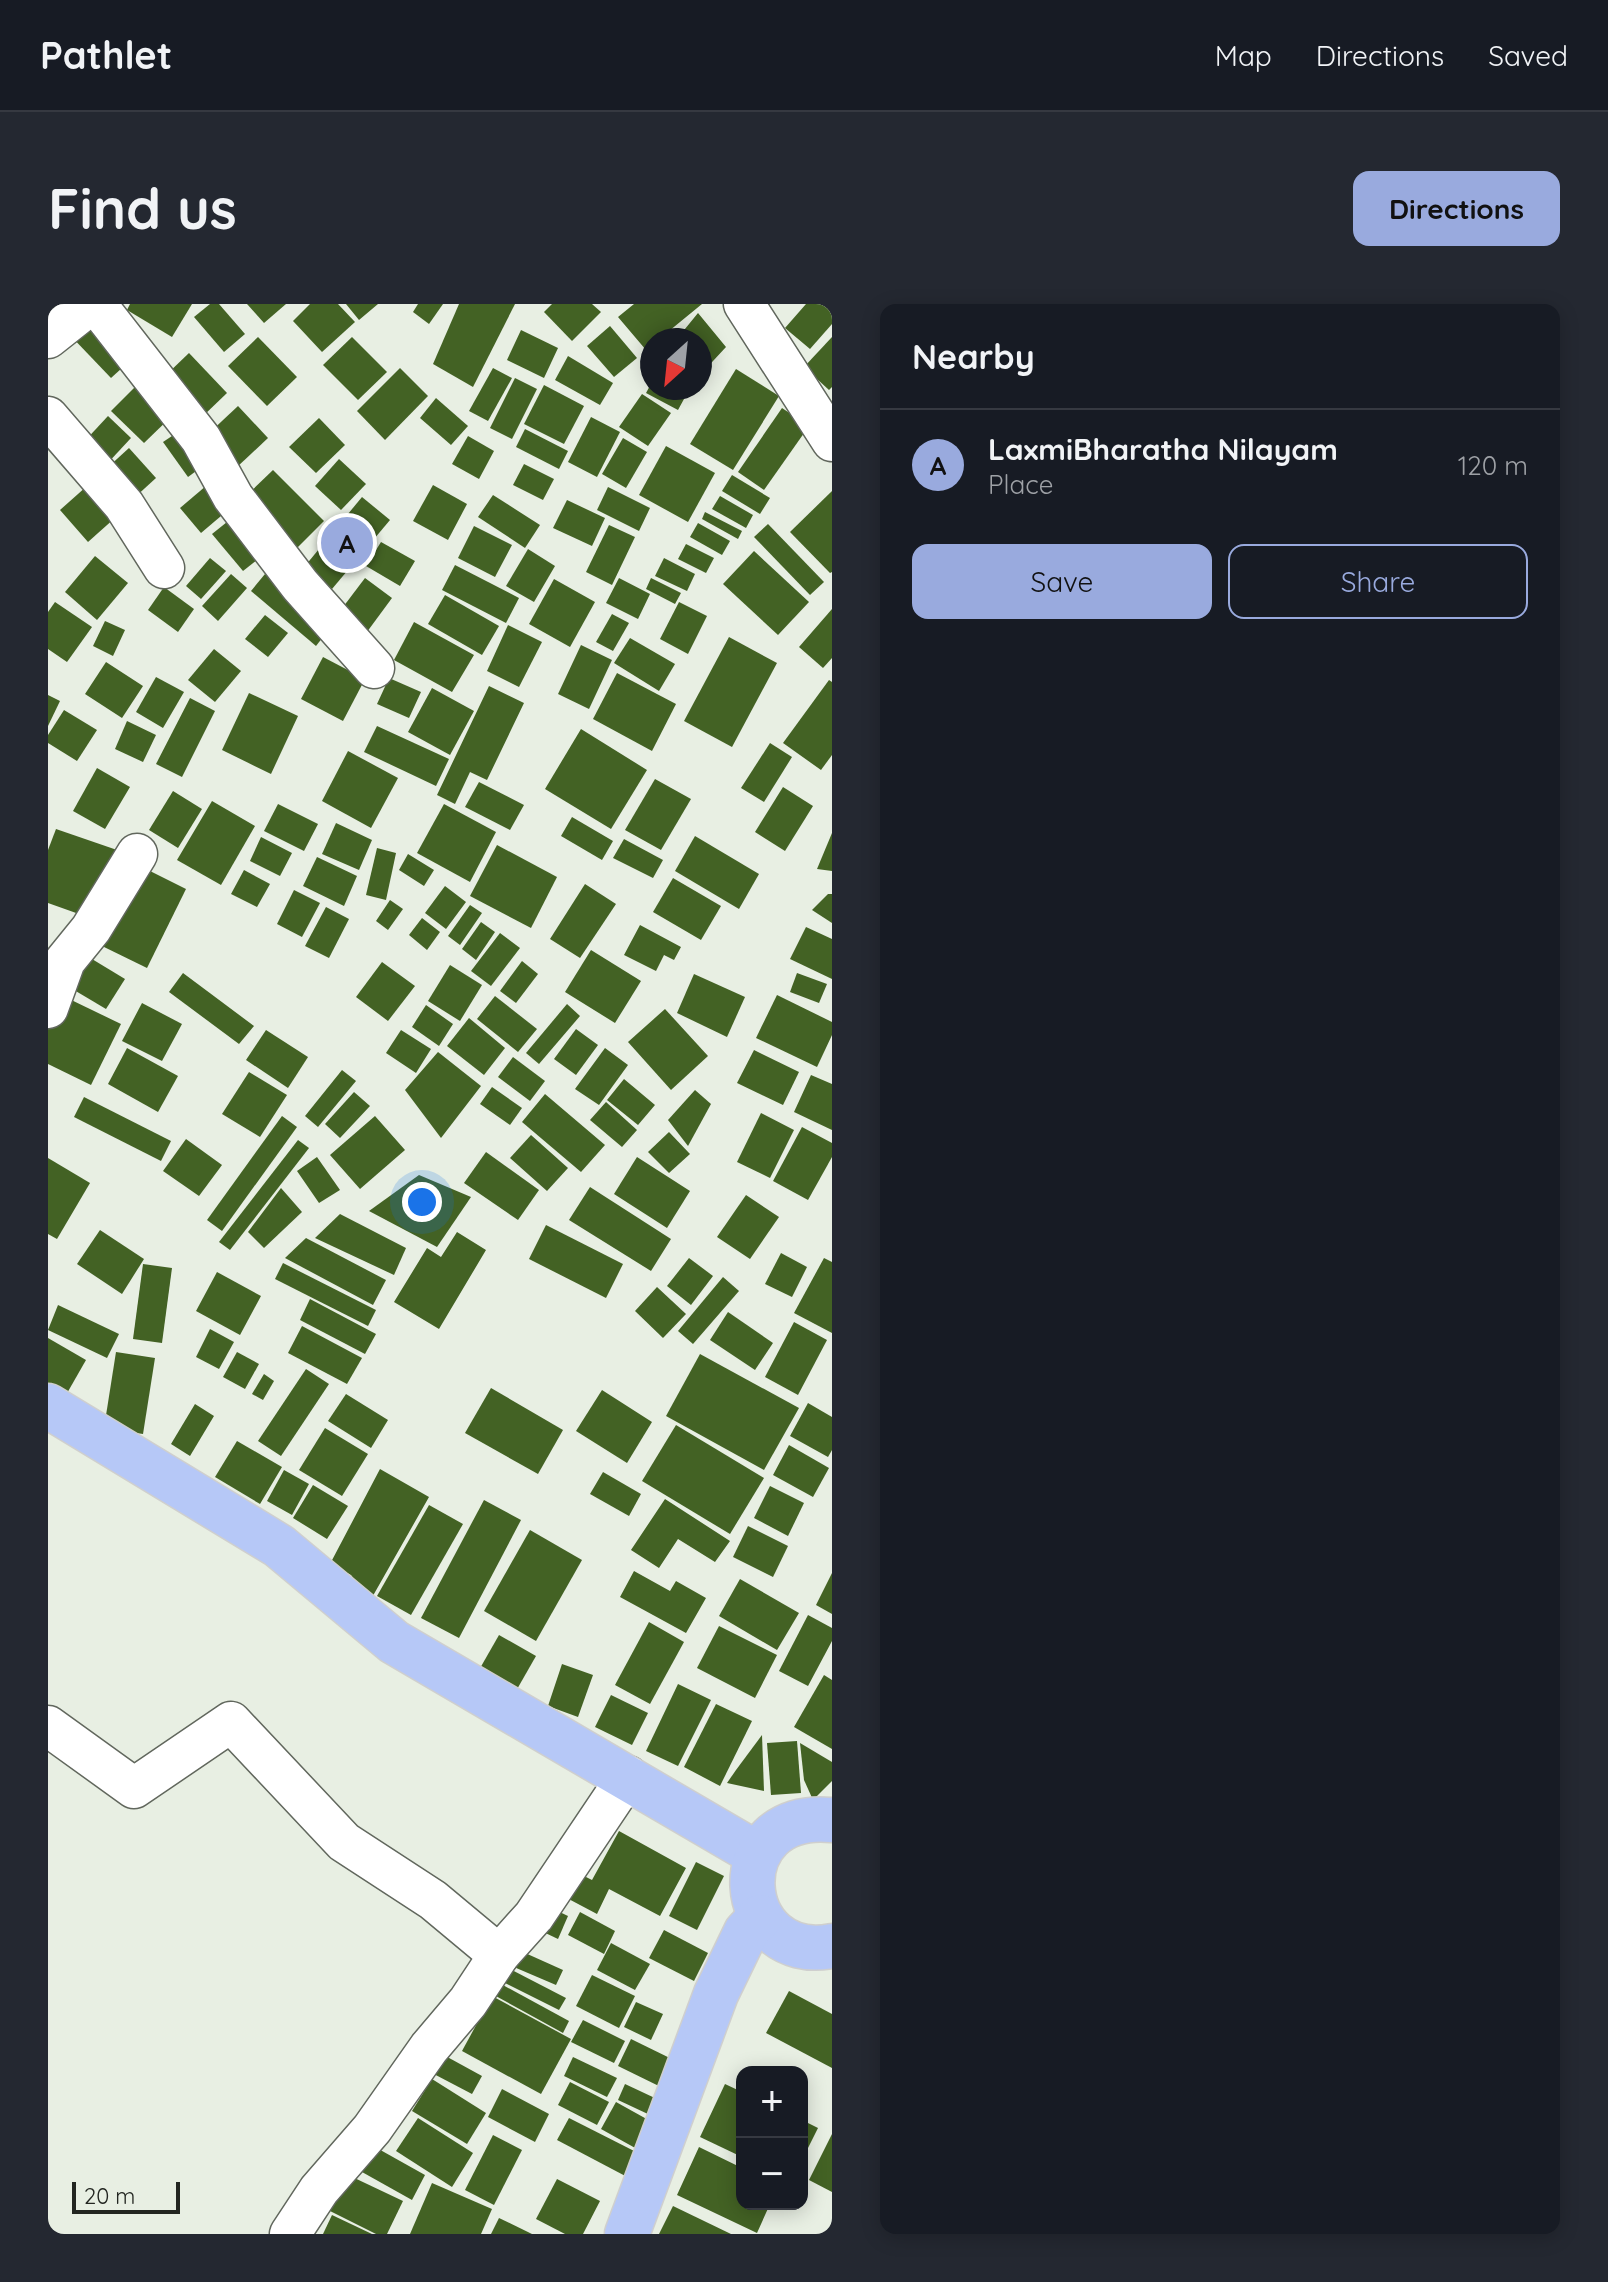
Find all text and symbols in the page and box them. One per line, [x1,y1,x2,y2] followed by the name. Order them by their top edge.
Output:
[40,31,172,79] text: Pathlet
[1215,38,1272,73] text: Map
[1316,38,1444,73] text: Directions
[1488,38,1568,73] text: Saved
[1353,171,1560,246] button: Directions
[48,173,237,243] text: Find us
[640,328,712,400] north arrow
[912,335,1035,378] text: Nearby
[988,430,1338,468] text: LaxmiBharatha Nilayam
[930,449,946,482] text: A
[1458,449,1528,482] text: 120 m
[988,468,1053,501] text: Place
[321,513,373,573] pin: A
[912,544,1212,619] button: Save
[1228,544,1528,619] button: Share
[402,1182,442,1222] your location
[736,2066,808,2210] map controls
[736,2066,808,2138] button: +
[736,2138,808,2210] button: −
[72,2178,180,2214] scale bar
[84,2182,135,2210] text: 20 m

